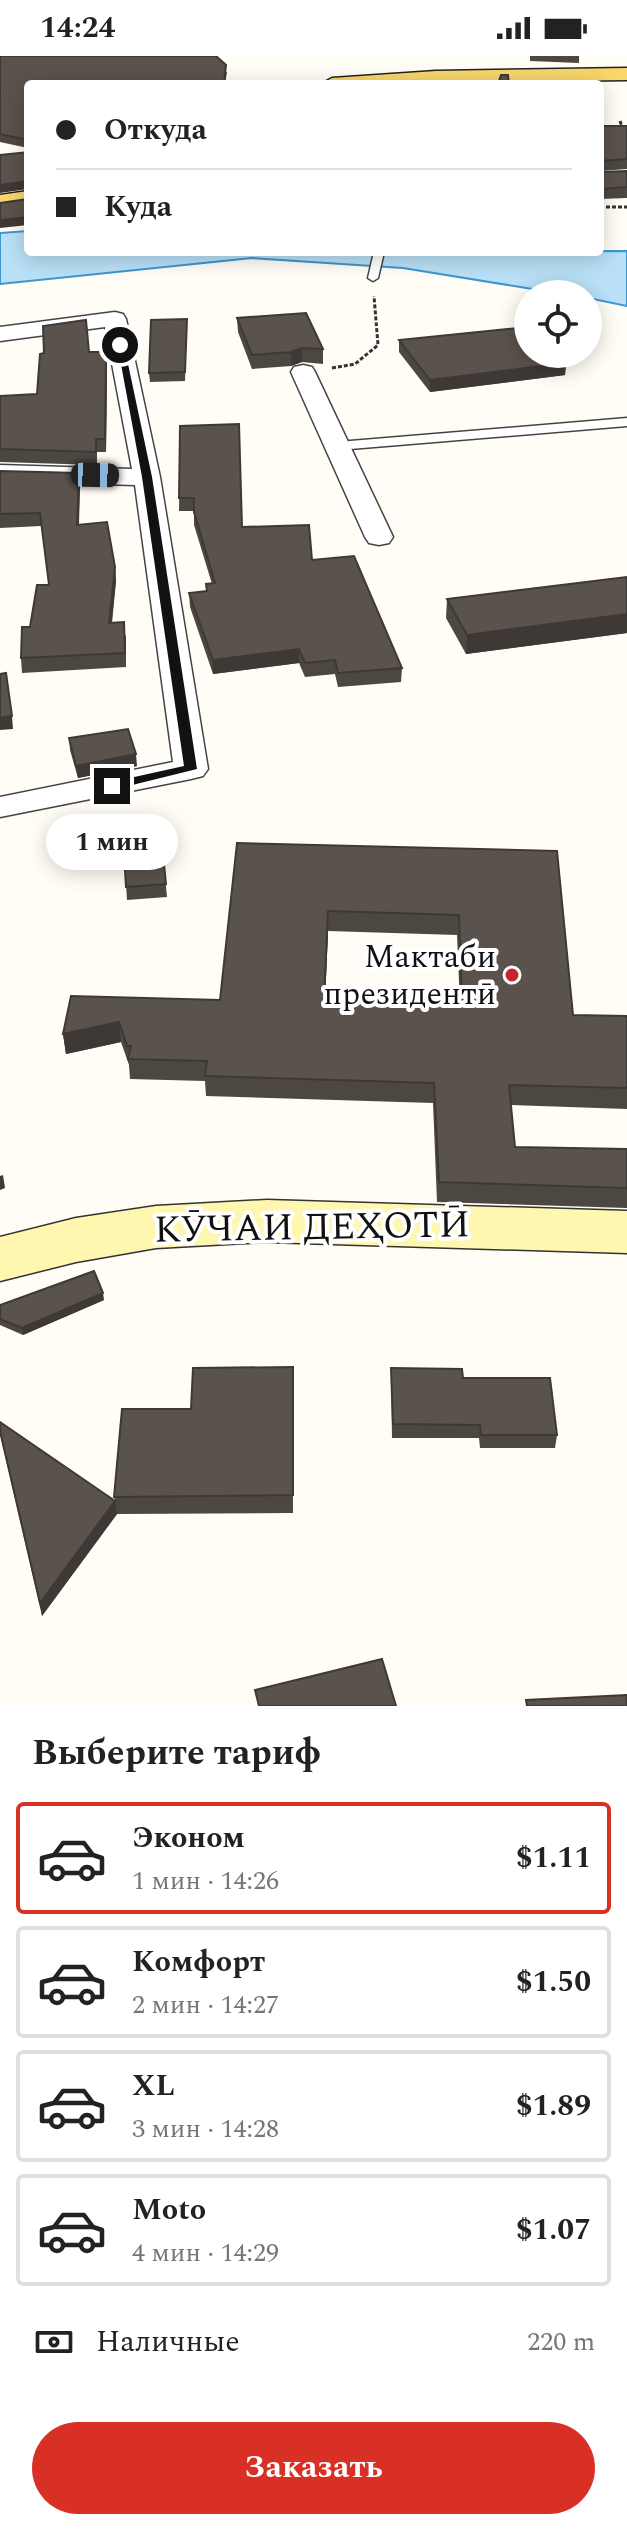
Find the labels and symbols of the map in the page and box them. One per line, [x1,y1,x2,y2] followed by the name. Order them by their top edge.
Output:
[102,327,138,363] route start
[71,463,119,487] car
[94,768,130,804] route end
[46,814,178,870] callout: 1 мин
[323,933,496,1019] place label: Мактаби президентӣ
[503,966,521,984] marker: Мактаби президентӣ
[154,1196,470,1260] street label: КӮЧАИ ДЕҲОТӢ

